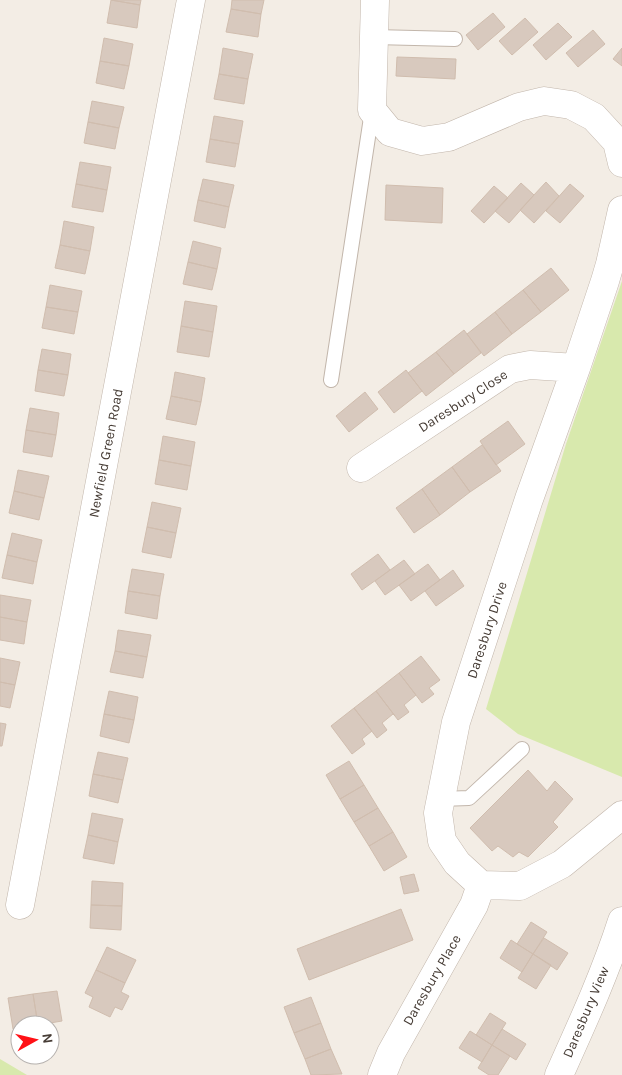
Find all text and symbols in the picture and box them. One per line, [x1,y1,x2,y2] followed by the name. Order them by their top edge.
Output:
[415,366,511,436] street label: Daresbury Close
[85,387,127,519] street label: Newfield Green Road
[463,579,511,681] street label: Daresbury Drive
[399,932,465,1028] street label: Daresbury Place
[559,964,613,1060] street label: Daresbury View
[10,1015,60,1065] north arrow
[38,1032,56,1044] text: N

